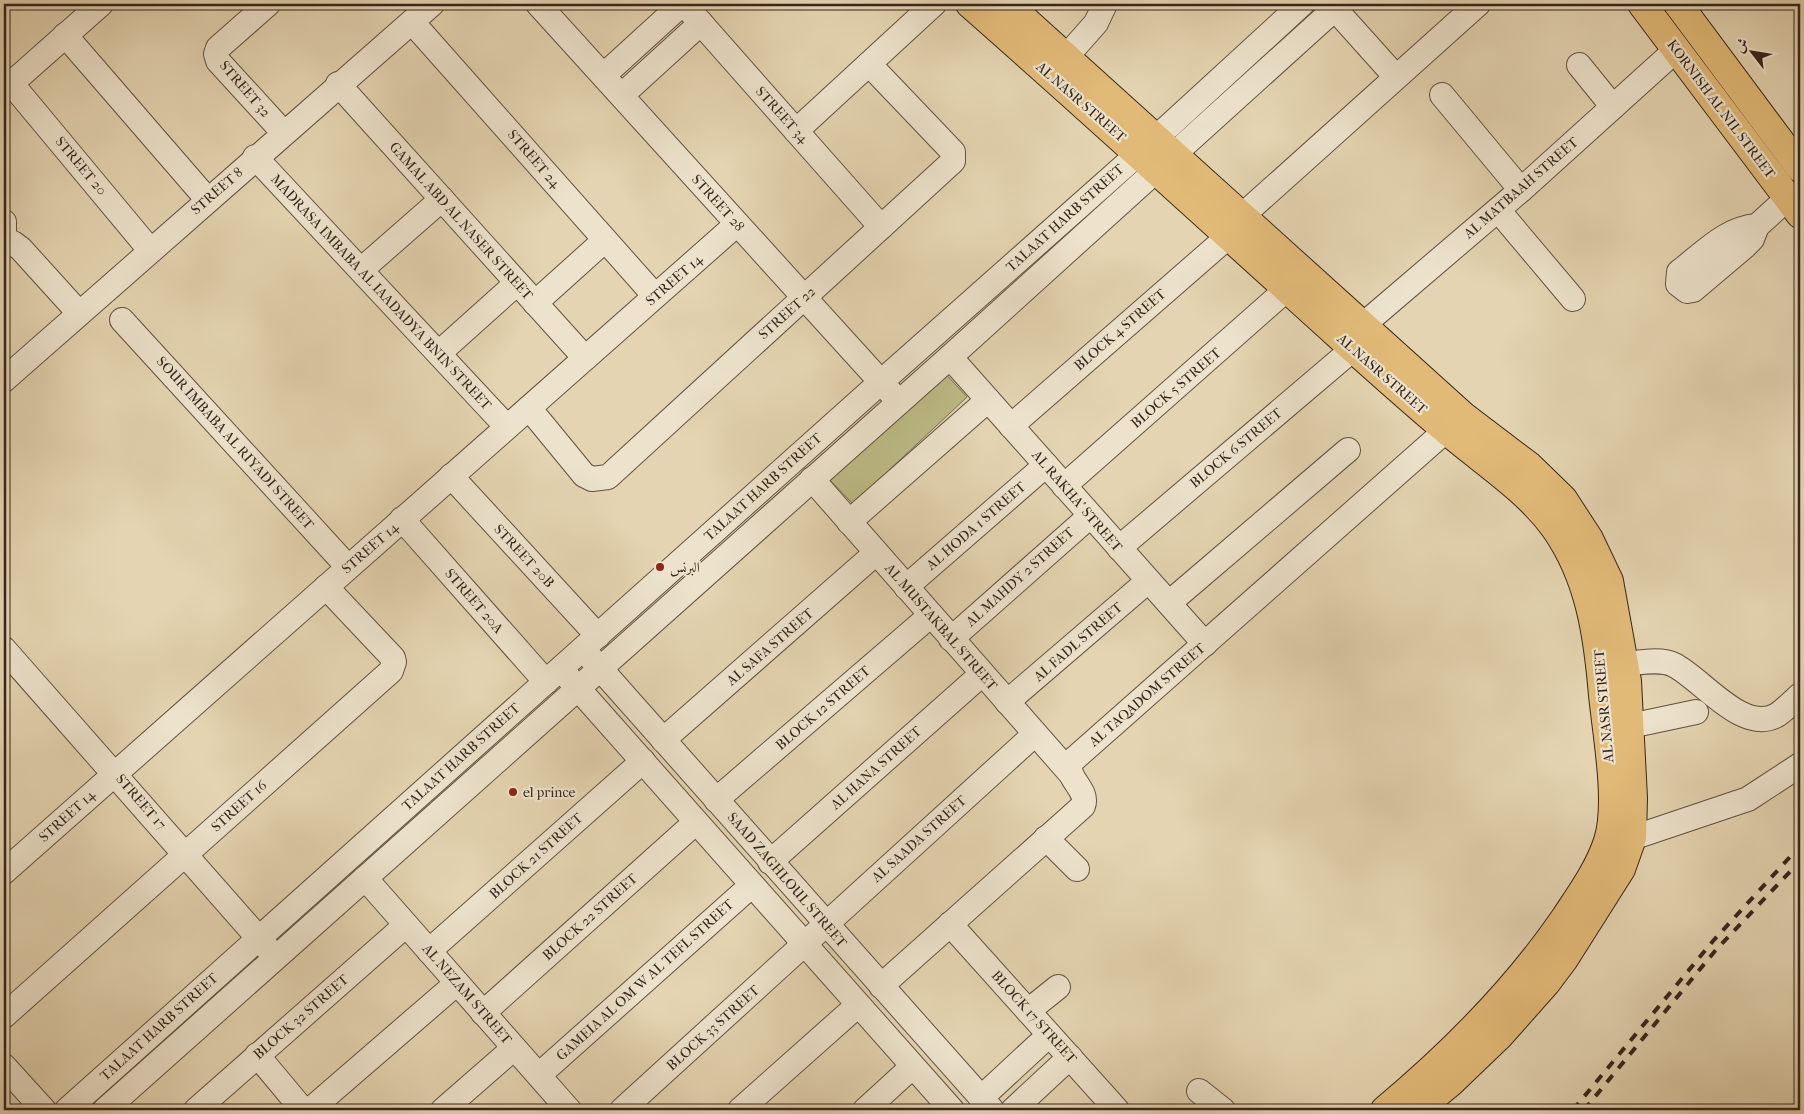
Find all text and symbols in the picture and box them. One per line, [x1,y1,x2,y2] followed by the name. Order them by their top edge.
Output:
[1726,28,1776,78] north arrow
[1730,35,1752,56] text: ش
[1663,36,1779,182] street label: KORNISH AL NIL STREET
[216,57,274,121] street label: STREET 32
[1032,58,1130,146] street label: AL NASR STREET
[752,83,812,147] street label: STREET 34
[504,126,564,192] street label: STREET 24
[52,133,110,199] street label: STREET 20
[1460,133,1582,243] street label: AL MATBAAH STREET
[386,139,537,304] street label: GAMAL ABD AL NASER STREET
[1003,160,1128,275] street label: TALAAT HARB STREET
[188,164,246,218] street label: STREET 8
[267,171,495,414] street label: MADRASA IMBABA AL IAADADYA BNIN STREET
[688,171,748,235] street label: STREET 28
[642,250,706,309] street label: STREET 14
[755,283,819,343] street label: STREET 22
[1071,285,1170,374] street label: BLOCK 4 STREET
[1333,330,1431,418] street label: AL NASR STREET
[1128,344,1225,432] street label: BLOCK 5 STREET
[153,353,318,533] street label: SOUR IMBABA AL RIYADI STREET
[1186,404,1286,491] street label: BLOCK 6 STREET
[701,429,826,544] street label: TALAAT HARB STREET
[1028,446,1126,556] street label: AL RAKHA' STREET
[922,478,1030,574] street label: AL HODA 1 STREET
[338,518,402,577] street label: STREET 14
[490,521,558,591] street label: STREET 20B
[962,524,1078,631] street label: AL MAHDY 2 STREET
[670,559,700,577] place label: البرنس
[881,559,1001,694] street label: AL MUSTAKBAL STREET
[654,561,666,573] marker: البرنس
[441,565,507,638] street label: STREET 20A
[1029,598,1126,686] street label: AL FADL STREET
[722,604,817,690] street label: AL SAFA STREET
[1085,639,1209,751] street label: AL TAQADOM STREET
[1591,648,1618,764] street label: AL NASR STREET
[772,662,874,754] street label: BLOCK 12 STREET
[399,699,524,814] street label: TALAAT HARB STREET
[826,722,925,814] street label: AL HANA STREET
[112,771,170,833] street label: STREET 17
[208,776,271,835] street label: STREET 16
[523,784,576,801] place label: el prince
[35,786,99,846] street label: STREET 14
[507,786,519,798] marker: el prince
[867,792,970,887] street label: AL SAADA STREET
[486,809,587,902] street label: BLOCK 21 STREET
[724,809,851,951] street label: SAAD ZAGHLOUL STREET
[539,870,641,964] street label: BLOCK 22 STREET
[553,895,738,1064] street label: GAMEIA AL OM W AL TEFL STREET
[418,940,516,1048] street label: AL NEZAM STREET
[988,967,1081,1067] street label: BLOCK 17 STREET
[97,969,222,1084] street label: TALAAT HARB STREET
[250,971,352,1063] street label: BLOCK 32 STREET
[663,982,763,1074] street label: BLOCK 33 STREET

